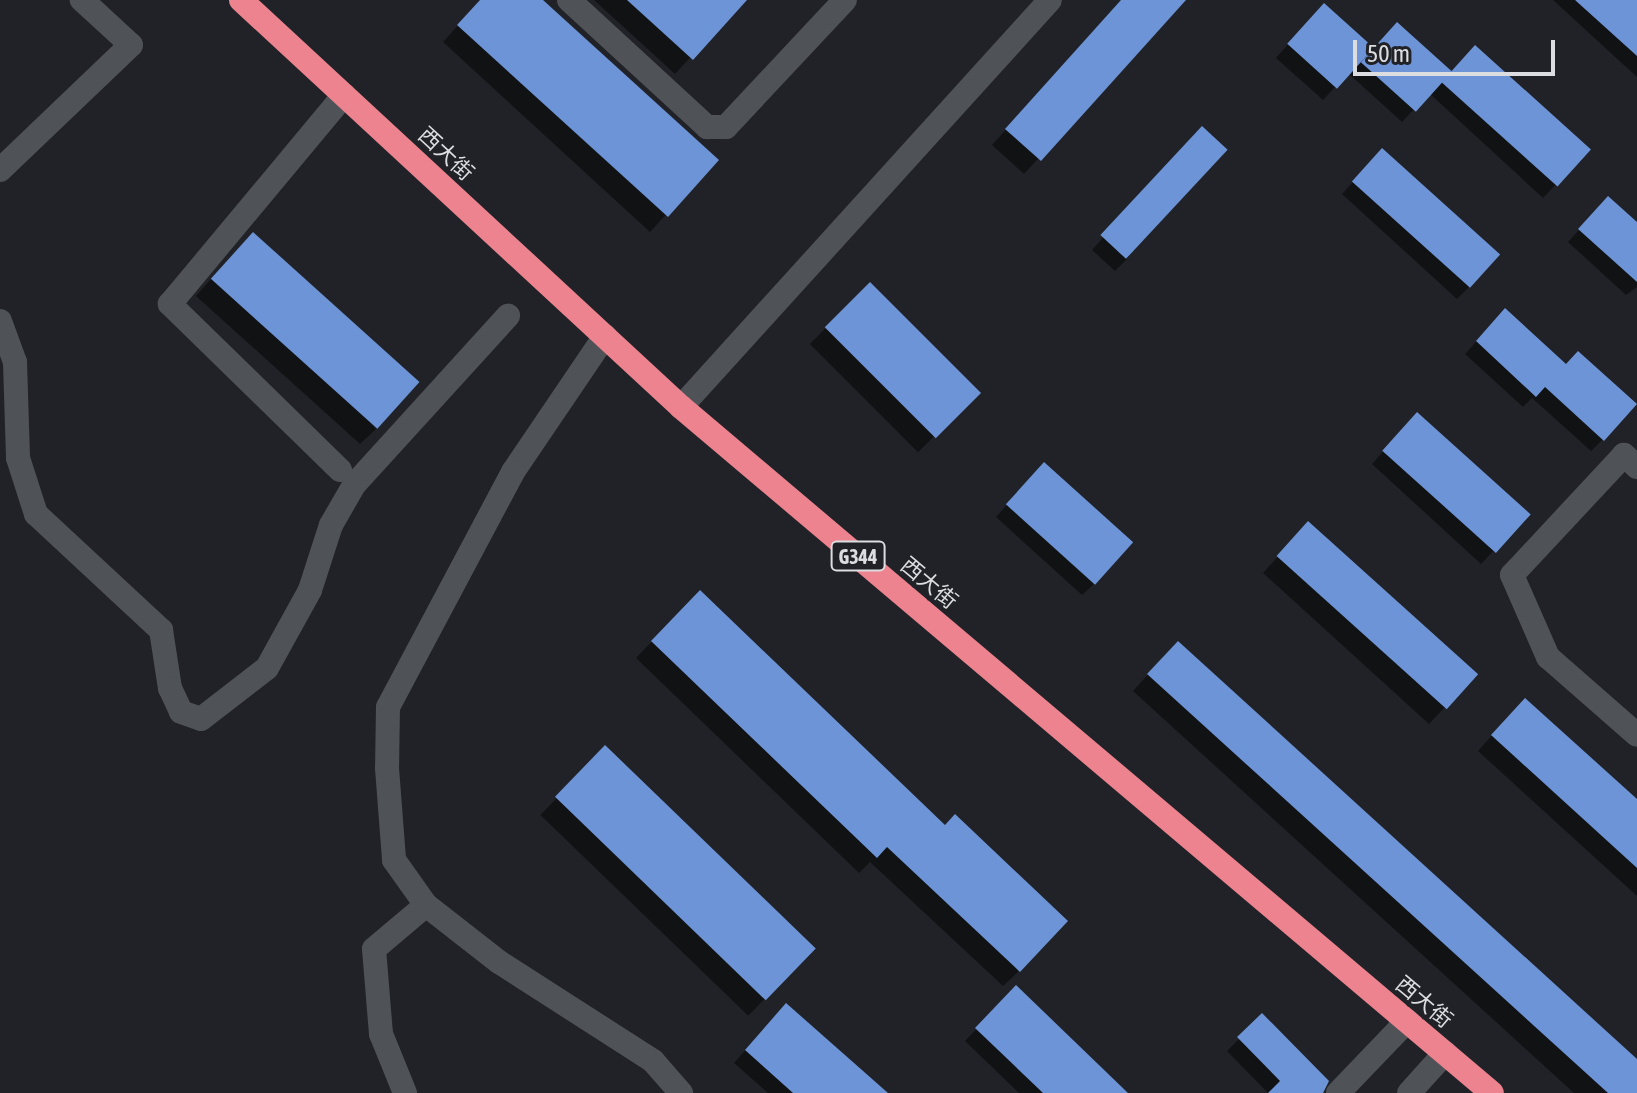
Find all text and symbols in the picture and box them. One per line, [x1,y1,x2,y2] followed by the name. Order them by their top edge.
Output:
[1357,24,1559,74] scale bar
[1367,40,1410,67] text: 50 m
[413,122,479,186] street label: 西大街
[830,540,886,572] road number: G344
[895,552,963,614] street label: 西大街
[1390,971,1458,1033] street label: 西大街

